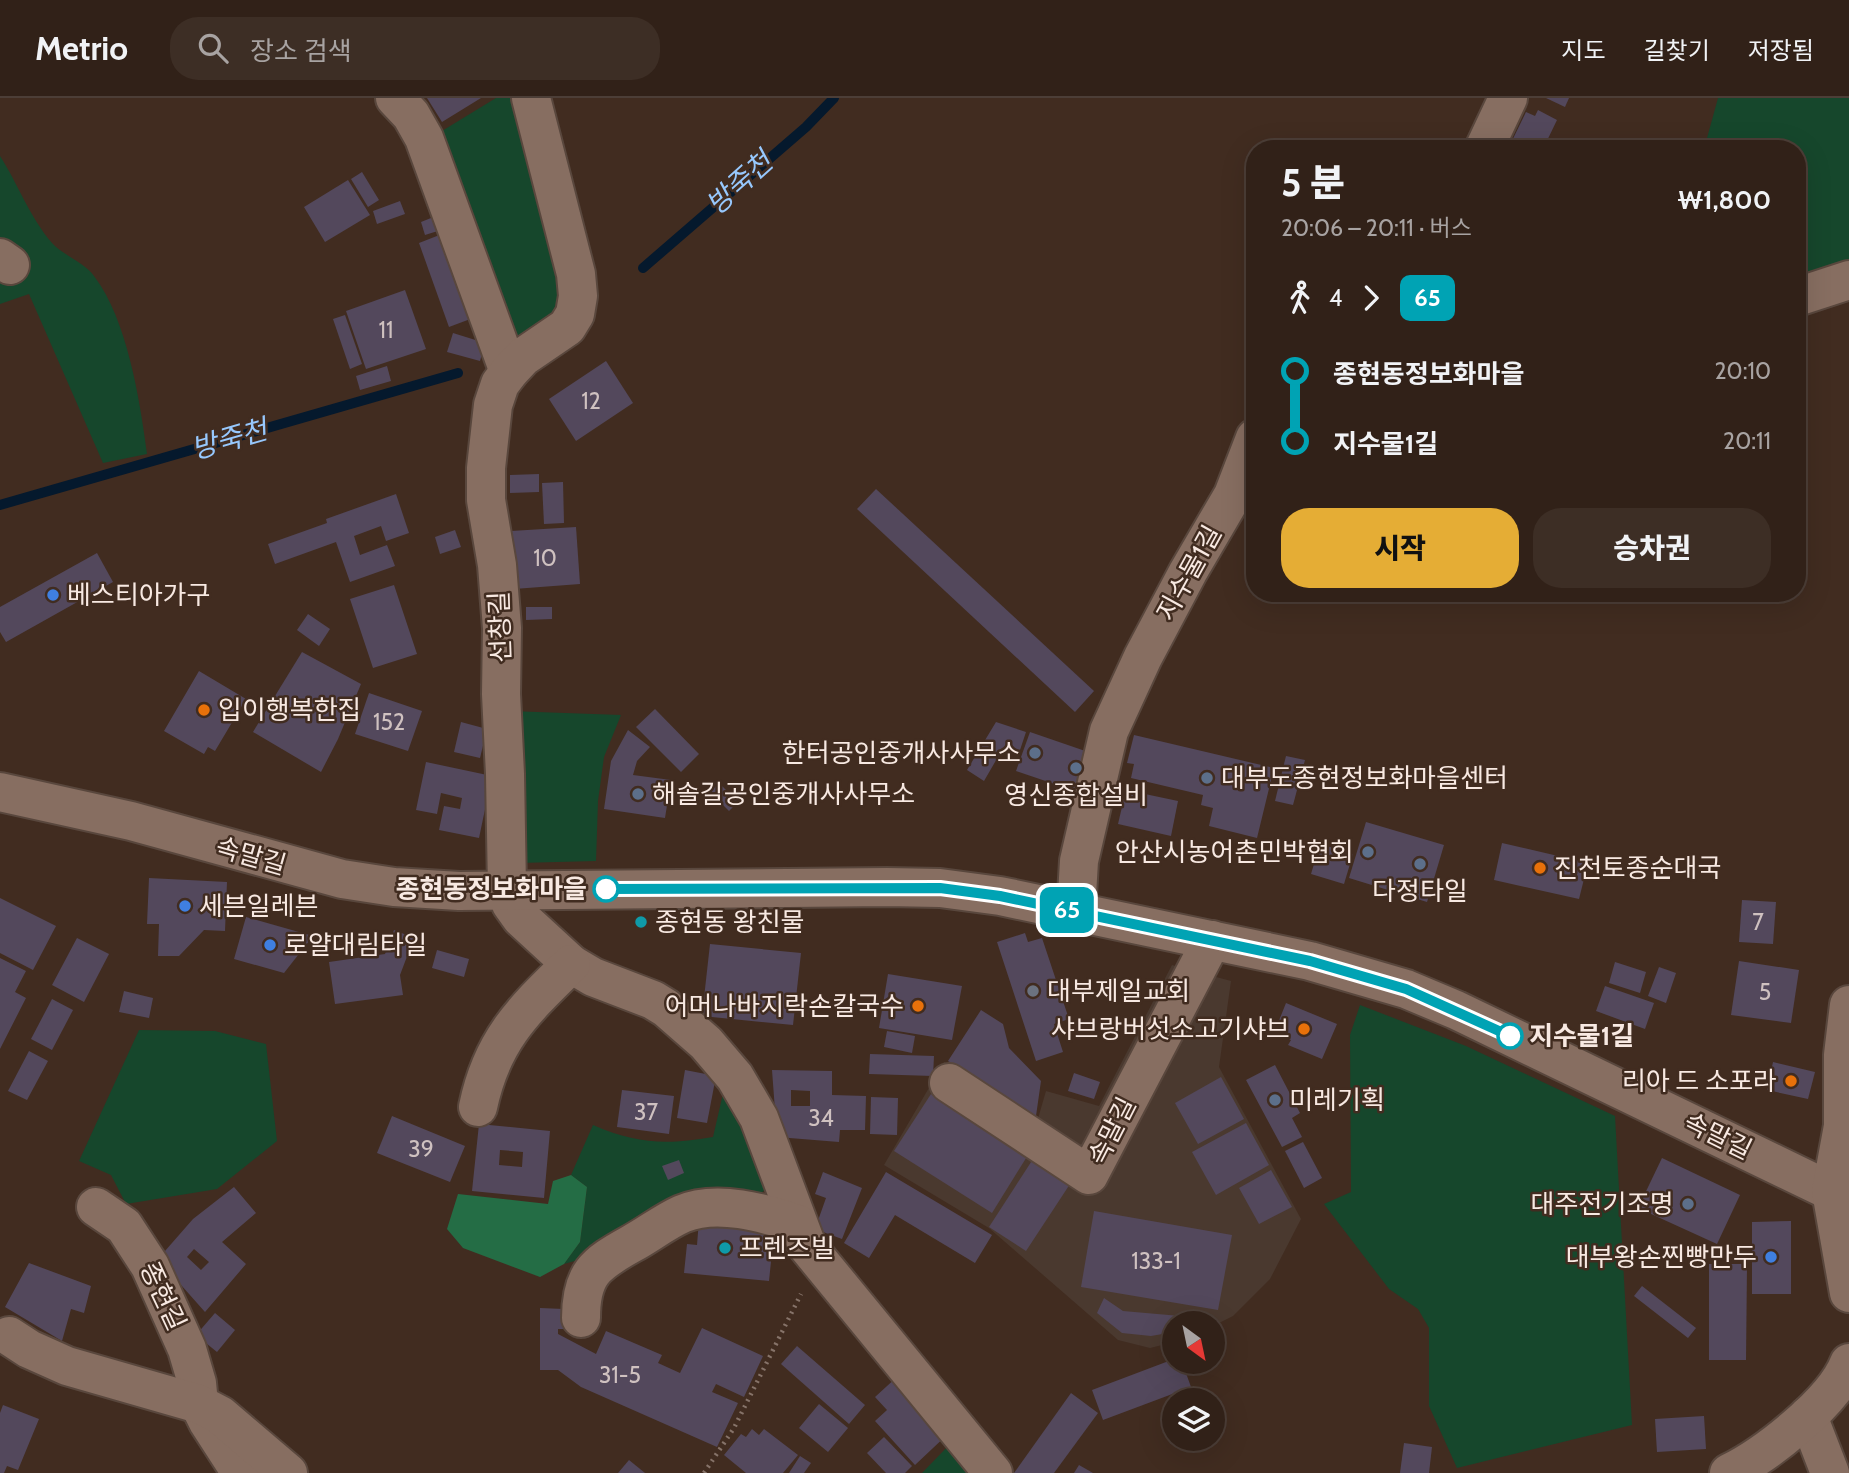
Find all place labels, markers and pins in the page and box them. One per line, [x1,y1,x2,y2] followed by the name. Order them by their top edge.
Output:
[67,579,211,611] place label: 베스티아가구
[45,587,61,603] marker: 베스티아가구
[218,694,362,726] place label: 입이행복한집
[196,702,212,718] marker: 입이행복한집
[782,737,1021,769] place label: 한터공인중개사사무소
[1027,745,1043,761] marker: 한터공인중개사사무소
[1068,760,1084,776] marker: 영신종합설비
[1221,762,1508,794] place label: 대부도종현정보화마을센터
[1199,770,1215,786] marker: 대부도종현정보화마을센터
[652,778,915,810] place label: 해솔길공인중개사사무소
[1004,779,1148,811] place label: 영신종합설비
[630,786,646,802] marker: 해솔길공인중개사사무소
[1115,836,1354,868] place label: 안산시농어촌민박협회
[1360,844,1376,860] marker: 안산시농어촌민박협회
[1554,852,1721,884] place label: 진천토종순대국
[1412,856,1428,872] marker: 다정타일
[1532,860,1548,876] marker: 진천토종순대국
[396,873,587,905] place label: 종현동정보화마을
[1372,875,1468,907] place label: 다정타일
[593,876,619,902] marker: 종현동정보화마을
[199,890,319,922] place label: 세븐일레븐
[177,898,193,914] marker: 세븐일레븐
[655,906,804,938] place label: 종현동 왕친물
[633,914,649,930] marker: 종현동 왕친물
[284,929,428,961] place label: 로얄대림타일
[262,937,278,953] marker: 로얄대림타일
[1047,975,1191,1007] place label: 대부제일교회
[1025,983,1041,999] marker: 대부제일교회
[665,990,904,1022] place label: 어머나바지락손칼국수
[910,998,926,1014] marker: 어머나바지락손칼국수
[1051,1013,1290,1045] place label: 샤브랑버섯소고기샤브
[1529,1020,1634,1052] place label: 지수물1길
[1296,1021,1312,1037] marker: 샤브랑버섯소고기샤브
[1497,1023,1523,1049] marker: 지수물1길
[1622,1065,1777,1097] place label: 리아 드 소포라
[1783,1073,1799,1089] marker: 리아 드 소포라
[1289,1084,1385,1116] place label: 미레기획
[1267,1092,1283,1108] marker: 미레기획
[1530,1188,1674,1220] place label: 대주전기조명
[1680,1196,1696,1212] marker: 대주전기조명
[739,1232,835,1264] place label: 프렌즈빌
[717,1240,733,1256] marker: 프렌즈빌
[1566,1241,1757,1273] place label: 대부왕손찐빵만두
[1763,1249,1779,1265] marker: 대부왕손찐빵만두

